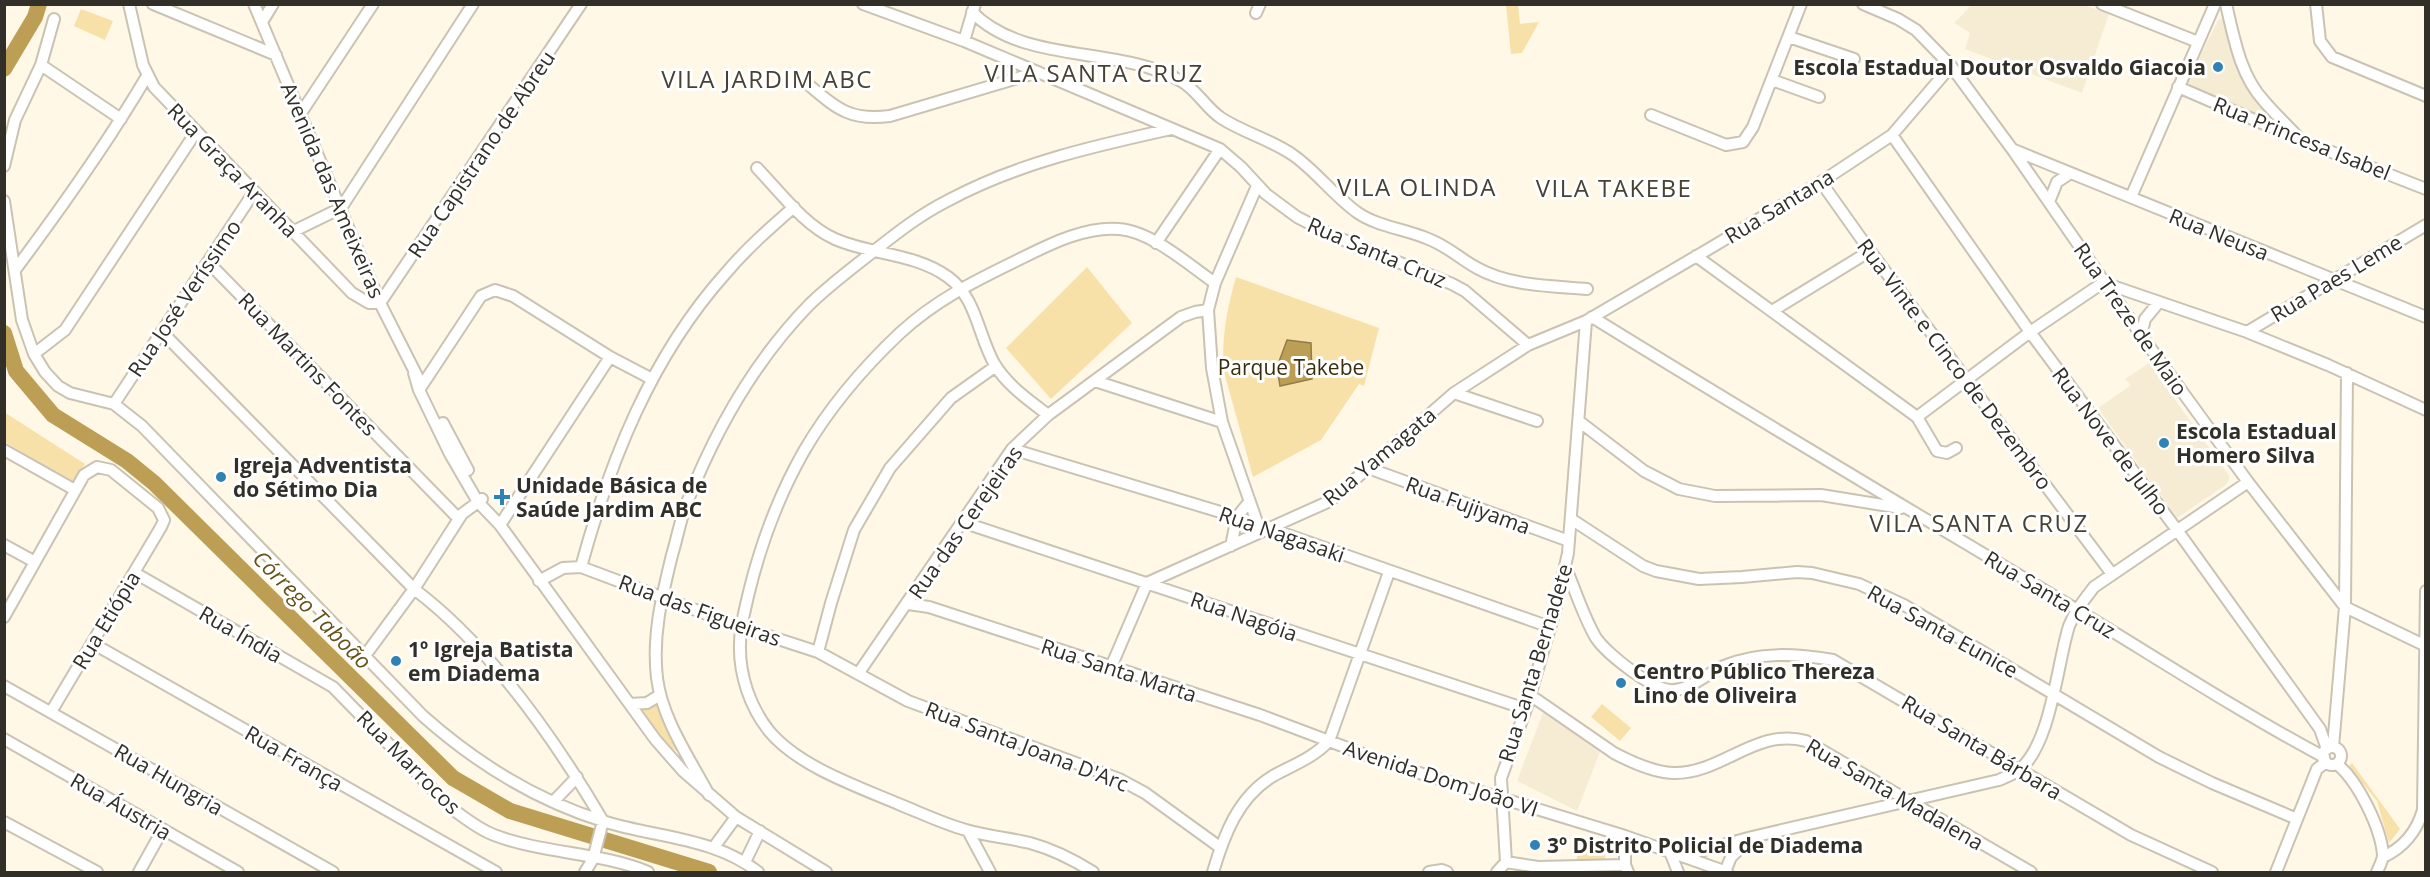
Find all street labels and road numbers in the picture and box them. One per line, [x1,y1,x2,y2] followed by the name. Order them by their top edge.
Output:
[401,45,561,263] street label: Rua Capistrano de Abreu
[275,78,391,302] street label: Avenida das Ameixeiras
[2209,90,2395,186] street label: Rua Princesa Isabel
[162,97,304,243] street label: Rua Graça Aranha
[1719,162,1839,250] street label: Rua Santana
[2165,201,2273,267] street label: Rua Neusa
[1303,210,1451,294] street label: Rua Santa Cruz
[121,214,247,382] street label: Rua José Veríssimo
[2265,228,2407,328] street label: Rua Paes Leme
[1851,233,2059,495] street label: Rua Vinte e Cinco de Dezembro
[2068,237,2194,401] street label: Rua Treze de Maio
[232,286,384,442] street label: Rua Martins Fontes
[2046,361,2176,521] street label: Rua Nove de Julho
[1316,400,1442,512] street label: Rua Yamagata
[902,440,1028,604] street label: Rua das Cerejeiras
[1402,470,1534,540] street label: Rua Fujiyama
[1215,499,1349,569] street label: Rua Nagasaki
[1979,544,2121,644] street label: Rua Santa Cruz
[1491,560,1579,766] street label: Rua Santa Bernadete
[66,566,146,674] street label: Rua Etiópia
[615,568,785,652] street label: Rua das Figueiras
[1863,578,2023,684] street label: Rua Santa Eunice
[1187,585,1301,647] street label: Rua Nagóia
[194,599,288,669] street label: Rua Índia
[1038,632,1200,708] street label: Rua Santa Marta
[1897,688,2067,806] street label: Rua Santa Bárbara
[921,694,1133,798] street label: Rua Santa Joana D'Arc
[351,704,467,820] street label: Rua Marrocos
[240,719,348,797] street label: Rua França
[1801,732,1989,856] street label: Rua Santa Madalena
[1340,733,1542,823] street label: Avenida Dom João VI
[110,737,228,821] street label: Rua Hungria
[65,766,177,846] street label: Rua Áustria

